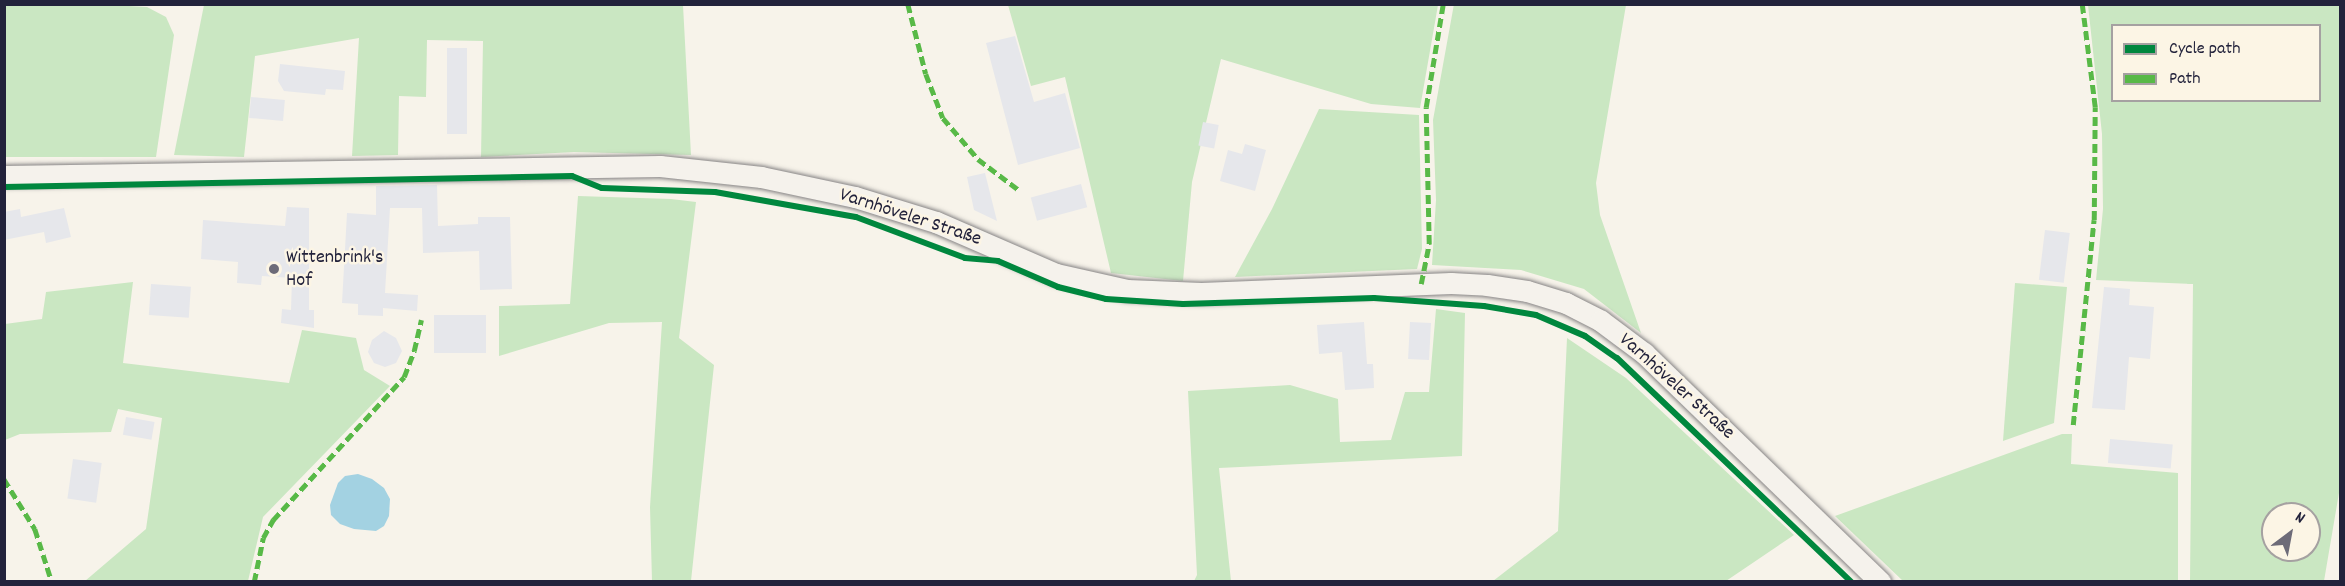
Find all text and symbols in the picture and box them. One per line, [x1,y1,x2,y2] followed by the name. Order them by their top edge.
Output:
[2111,24,2321,102] legend
[2169,37,2240,62] text: Cycle path
[2169,67,2201,92] text: Path
[836,184,984,252] street label: Varnhöveler Straße
[286,246,383,293] place label: Wittenbrink's Hof
[267,262,281,276] marker: Wittenbrink's Hof
[1613,329,1739,445] street label: Varnhöveler Straße
[2261,502,2321,562] north arrow
[2290,506,2309,530] text: N

